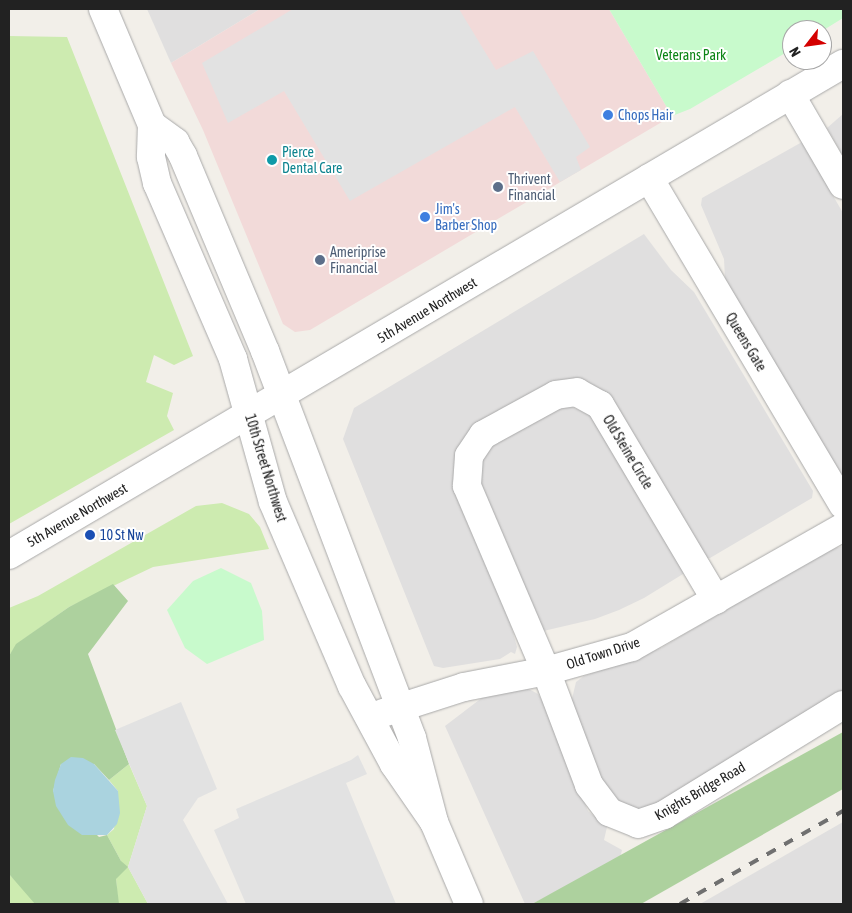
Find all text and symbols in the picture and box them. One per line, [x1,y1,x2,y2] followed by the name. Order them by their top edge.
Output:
[782,20,832,70] north arrow
[786,44,804,60] text: N
[656,47,726,63] park label: Veterans Park
[618,107,673,123] place label: Chops Hair
[602,109,614,121] marker: Chops Hair
[282,144,342,176] place label: Pierce Dental Care
[266,154,278,166] marker: Pierce Dental Care
[508,171,556,203] place label: Thrivent Financial
[492,181,504,193] marker: Thrivent Financial
[435,201,497,233] place label: Jim's Barber Shop
[419,211,431,223] marker: Jim's Barber Shop
[330,244,386,276] place label: Ameriprise Financial
[314,254,326,266] marker: Ameriprise Financial
[374,274,480,346] street label: 5th Avenue Northwest
[722,310,770,374] street label: Queens Gate
[242,412,290,524] street label: 10th Street Northwest
[599,412,657,492] street label: Old Steine Circle
[24,479,130,551] street label: 5th Avenue Northwest
[100,527,144,543] place label: 10 St Nw
[84,529,96,541] marker: 10 St Nw
[564,633,642,673] street label: Old Town Drive
[652,758,748,824] street label: Knights Bridge Road

